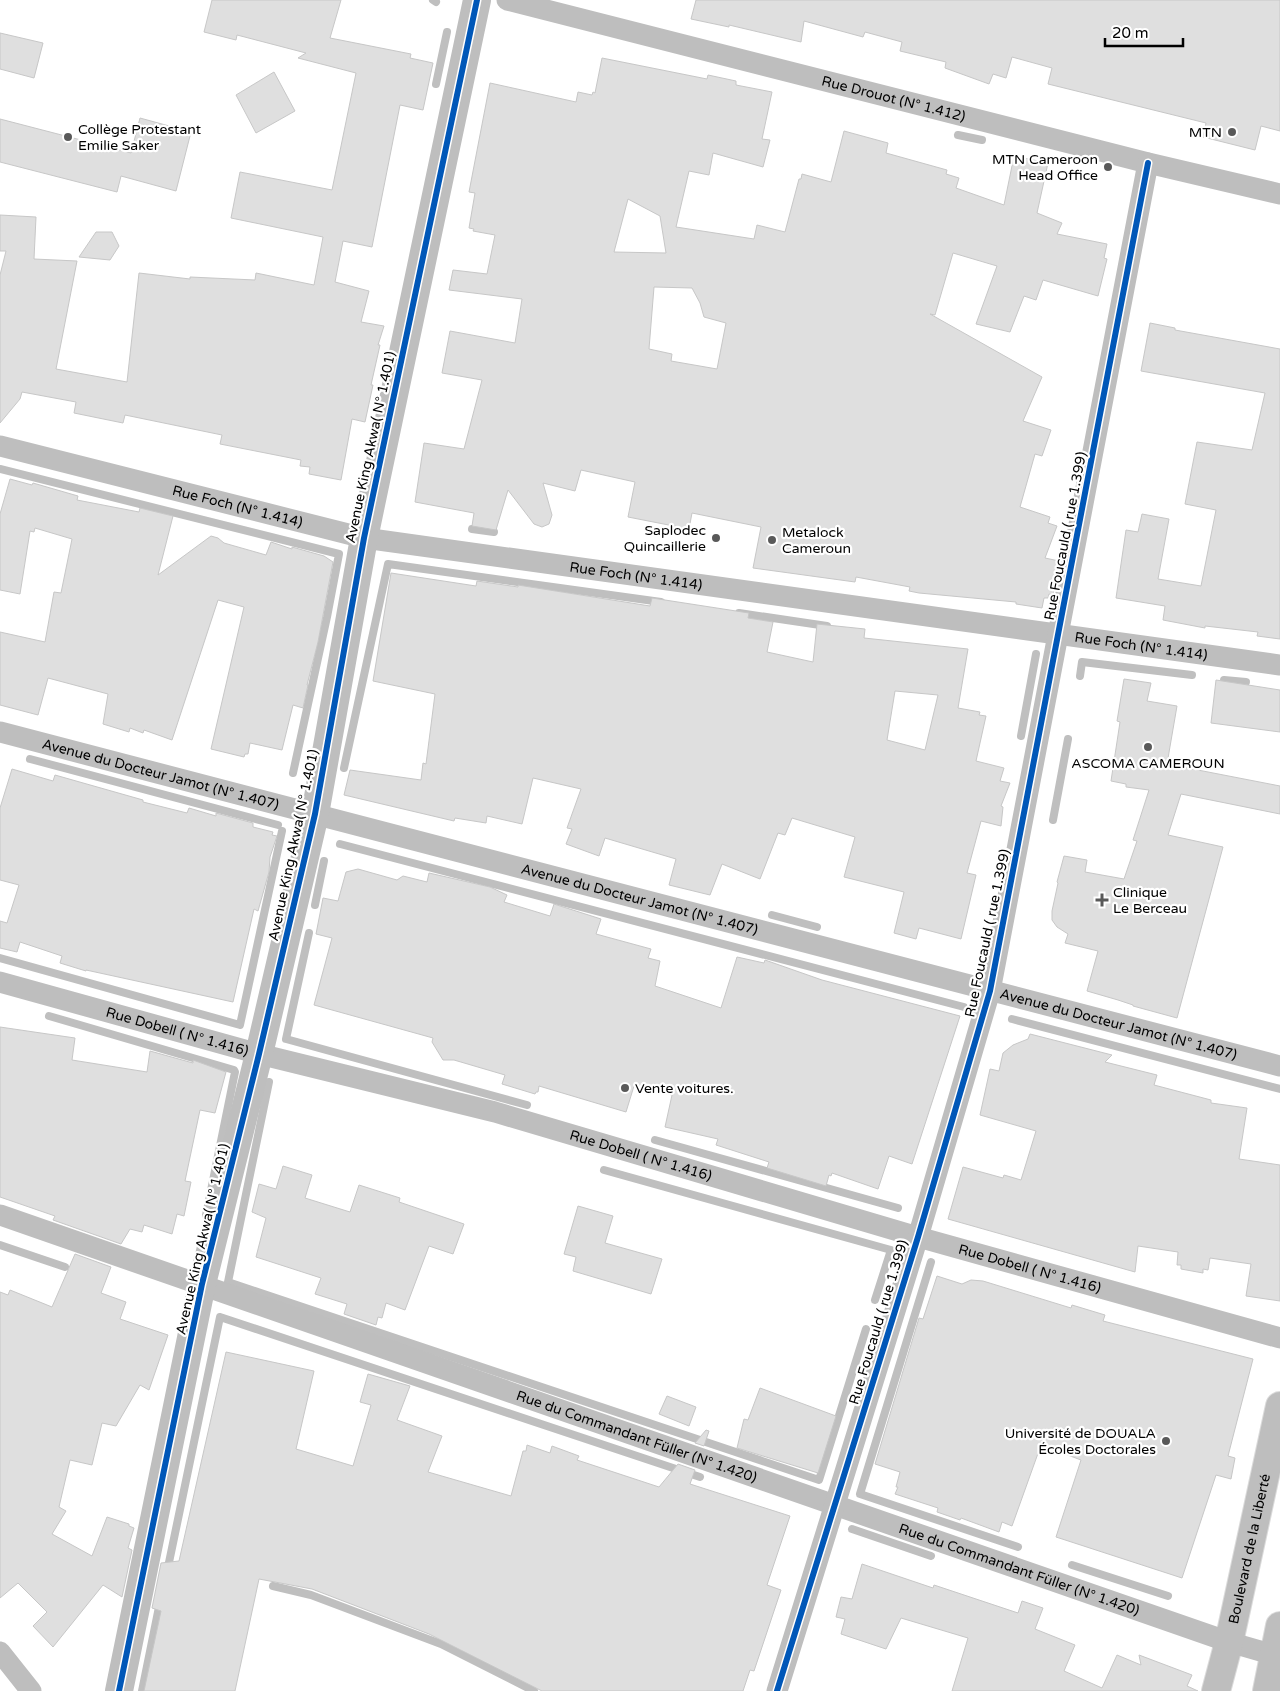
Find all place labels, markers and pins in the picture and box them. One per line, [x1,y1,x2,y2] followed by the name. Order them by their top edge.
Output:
[78,121,202,154] place label: Collège Protestant Emilie Saker
[1189,124,1222,141] place label: MTN
[1226,126,1238,138] marker: MTN
[62,131,74,143] marker: Collège Protestant Emilie Saker
[992,151,1098,184] place label: MTN Cameroon Head Office
[1102,161,1114,173] marker: MTN Cameroon Head Office
[624,522,706,555] place label: Saplodec Quincaillerie
[782,524,851,557] place label: Metalock Cameroun
[710,532,722,544] marker: Saplodec Quincaillerie
[766,534,778,546] marker: Metalock Cameroun
[1142,741,1154,753] marker: ASCOMA CAMEROUN
[1071,755,1225,772] place label: ASCOMA CAMEROUN
[1113,884,1187,917] place label: Clinique Le Berceau
[1095,893,1109,907] marker: Clinique Le Berceau
[635,1080,734,1097] place label: Vente voitures.
[619,1082,631,1094] marker: Vente voitures.
[1005,1425,1156,1458] place label: Université de DOUALA Écoles Doctorales
[1160,1435,1172,1447] marker: Université de DOUALA Écoles Doctorales

